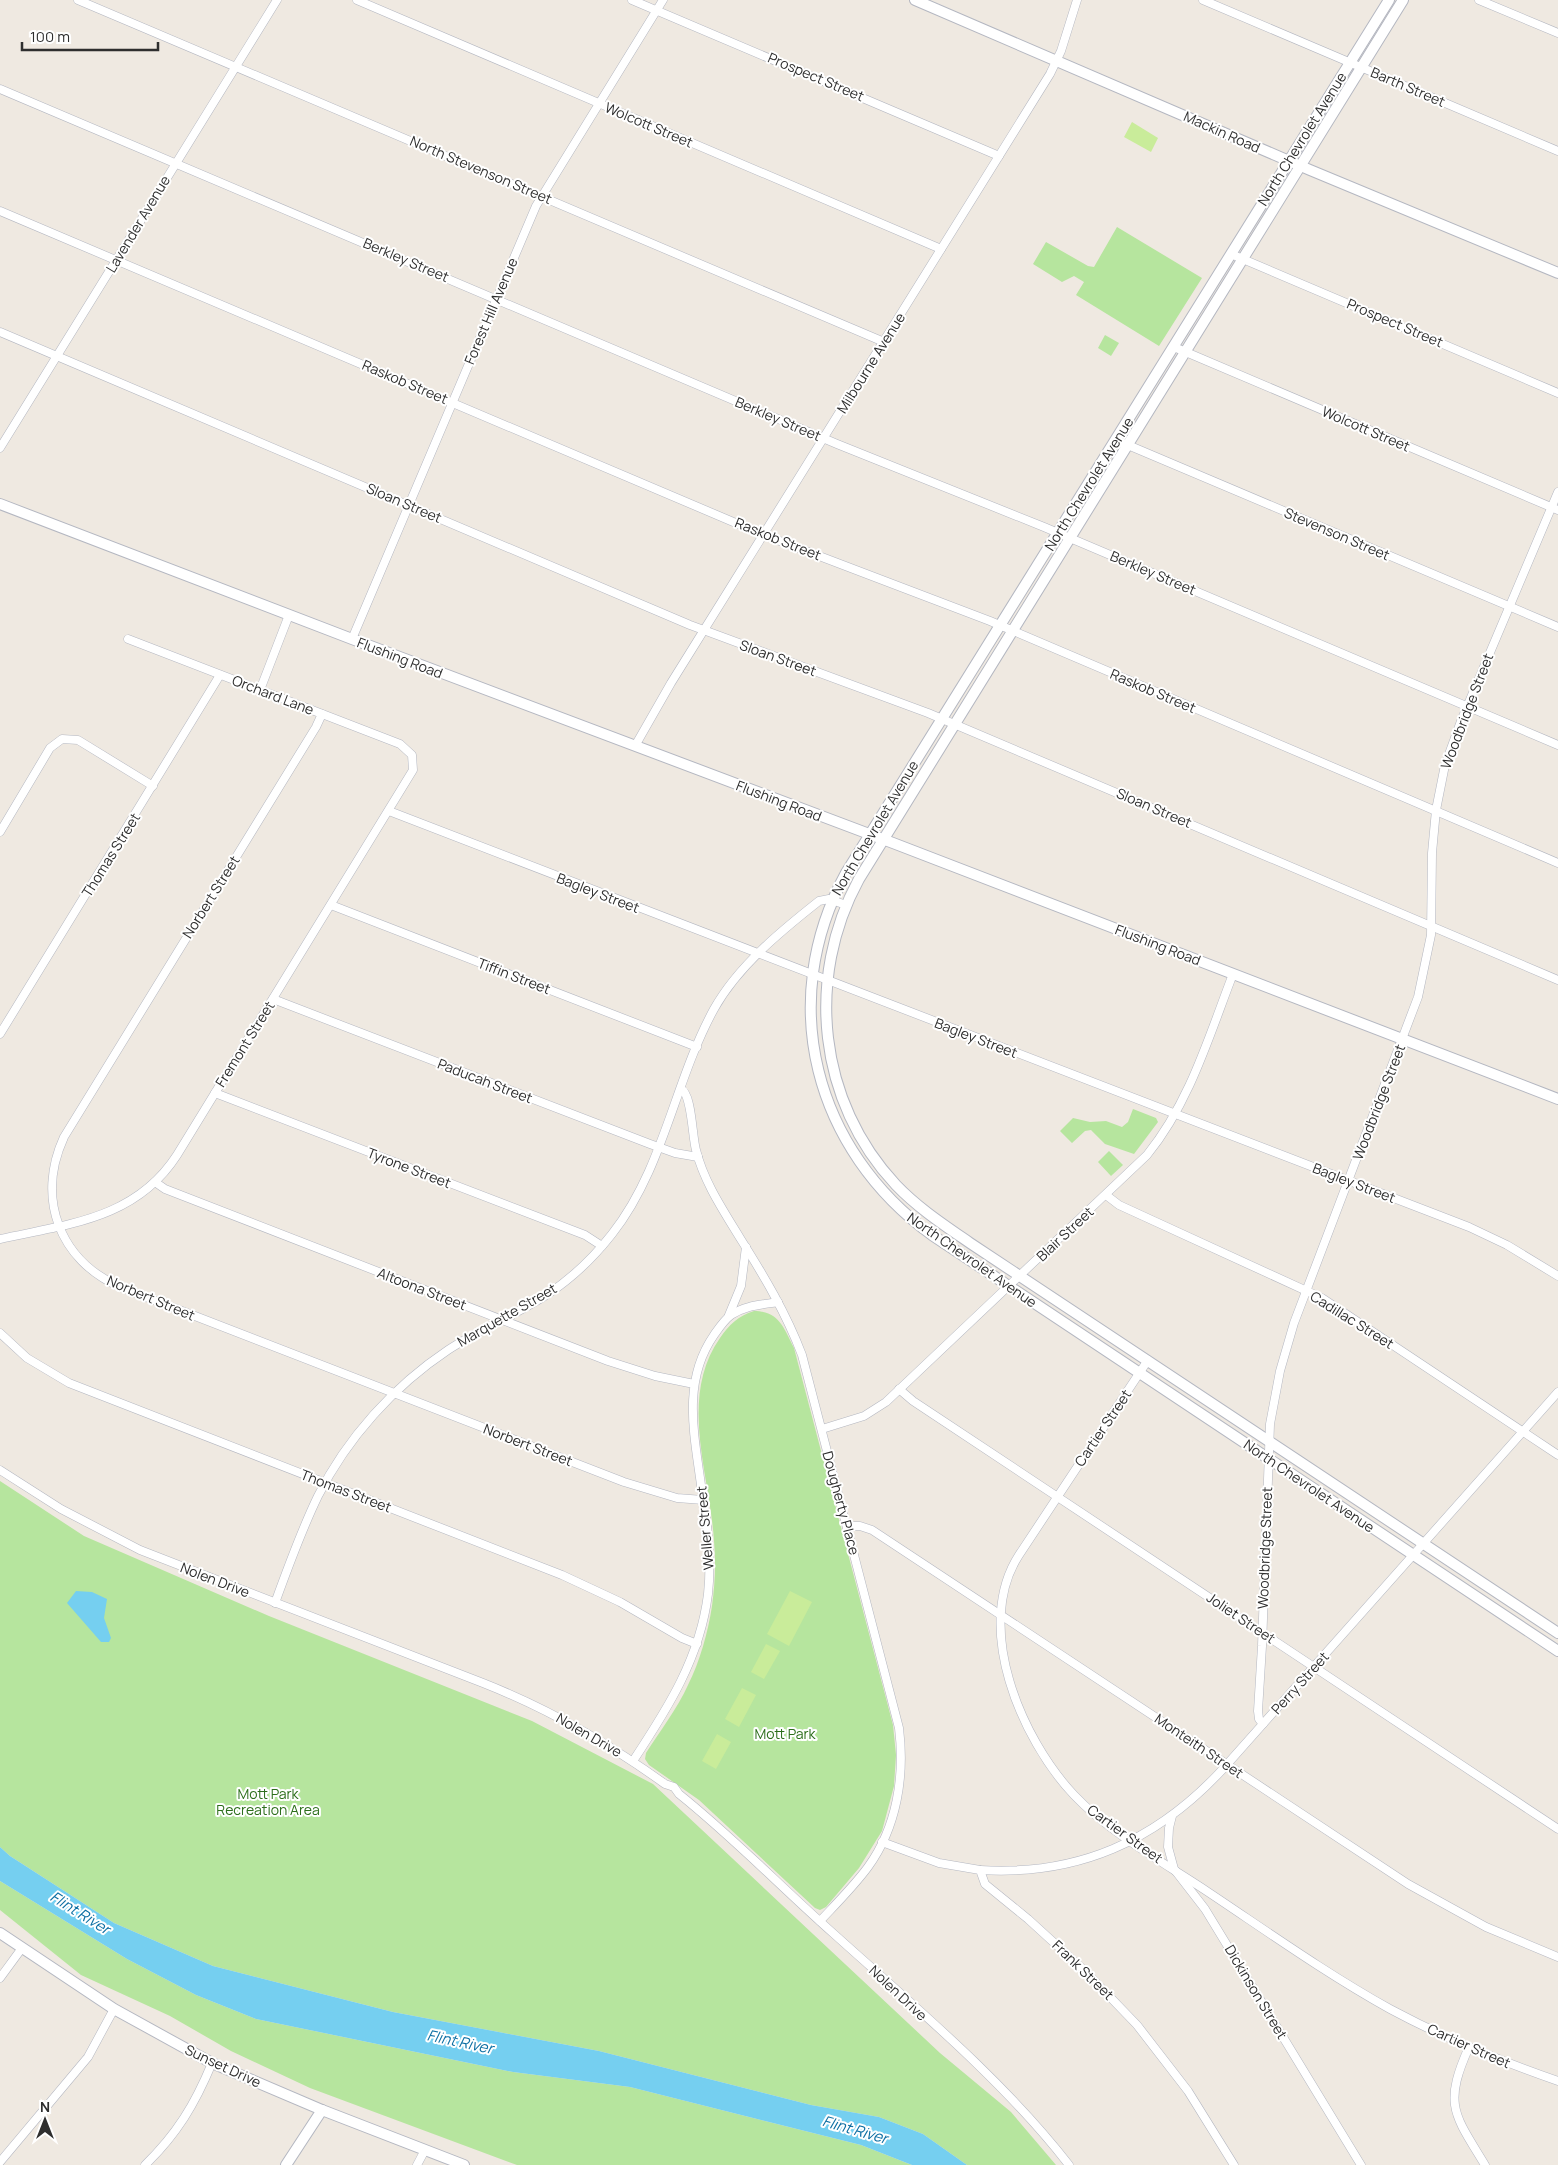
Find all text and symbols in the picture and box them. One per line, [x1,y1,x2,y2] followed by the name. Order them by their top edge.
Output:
[22,20,159,52] scale bar
[30,26,70,47] text: 100 m
[765,48,868,105] street label: Prospect Street
[1368,62,1449,111] street label: Barth Street
[1253,68,1350,209] street label: North Chevrolet Avenue
[602,97,696,152] street label: Wolcott Street
[1181,106,1263,157] street label: Mackin Road
[407,131,555,208] street label: North Stevenson Street
[101,172,174,276] street label: Lavender Avenue
[360,233,452,286] street label: Berkley Street
[460,255,522,367] street label: Forest Hill Avenue
[1344,294,1447,351] street label: Prospect Street
[832,309,909,417] street label: Milbourne Avenue
[359,355,451,408] street label: Raskob Street
[732,392,824,445] street label: Berkley Street
[1319,401,1413,456] street label: Wolcott Street
[1040,413,1137,554] street label: North Chevrolet Avenue
[364,478,445,527] street label: Sloan Street
[1282,503,1393,564] street label: Stevenson Street
[732,513,824,565] street label: Raskob Street
[1107,546,1199,599] street label: Berkley Street
[355,633,446,683] street label: Flushing Road
[737,635,819,680] street label: Sloan Street
[1436,650,1497,771] street label: Woodbridge Street
[1107,664,1199,717] street label: Raskob Street
[230,670,317,719] street label: Orchard Lane
[827,757,922,899] street label: North Chevrolet Avenue
[734,776,825,826] street label: Flushing Road
[1114,783,1195,832] street label: Sloan Street
[77,809,144,900] street label: Thomas Street
[178,852,244,942] street label: Norbert Street
[554,868,643,917] street label: Bagley Street
[1113,920,1204,970] street label: Flushing Road
[475,953,554,998] street label: Tiffin Street
[211,997,279,1090] street label: Fremont Street
[932,1013,1021,1062] street label: Bagley Street
[1348,1041,1409,1162] street label: Woodbridge Street
[435,1054,536,1108] street label: Paducah Street
[365,1143,454,1192] street label: Tyrone Street
[1310,1158,1399,1207] street label: Bagley Street
[1032,1202,1098,1265] street label: Blair Street
[904,1208,1041,1312] street label: North Chevrolet Avenue
[375,1263,470,1314] street label: Altoona Street
[104,1270,199,1325] street label: Norbert Street
[454,1278,560,1351] street label: Marquette Street
[1307,1286,1398,1353] street label: Cadillac Street
[1070,1385,1136,1470] street label: Cartier Street
[481,1419,576,1470] street label: Norbert Street
[1240,1435,1378,1537] street label: North Chevrolet Avenue
[819,1449,864,1557] street label: Dougherty Place
[298,1464,395,1517] street label: Thomas Street
[691,1485,718,1571] street label: Weller Street
[1253,1486,1276,1609] street label: Woodbridge Street
[178,1558,253,1601] street label: Nolen Drive
[1203,1588,1280,1648] street label: Joliet Street
[1267,1647,1333,1718] street label: Perry Street
[553,1708,626,1761] street label: Nolen Drive
[1151,1709,1248,1782] street label: Monteith Street
[754,1724,817,1743] park label: Mott Park
[216,1784,320,1819] park label: Mott Park Recreation Area
[1084,1800,1167,1868] street label: Cartier Street
[46,1886,116,1941] water label: Flint River
[1048,1935,1119,2004] street label: Frank Street
[1221,1941,1292,2043] street label: Dickinson Street
[865,1961,932,2024] street label: Nolen Drive
[1425,2019,1514,2072] street label: Cartier Street
[425,2024,498,2059] water label: Flint River
[182,2040,264,2091] street label: Sunset Drive
[20,2095,70,2145] north arrow
[40,2097,50,2116] text: N
[820,2110,893,2150] water label: Flint River

